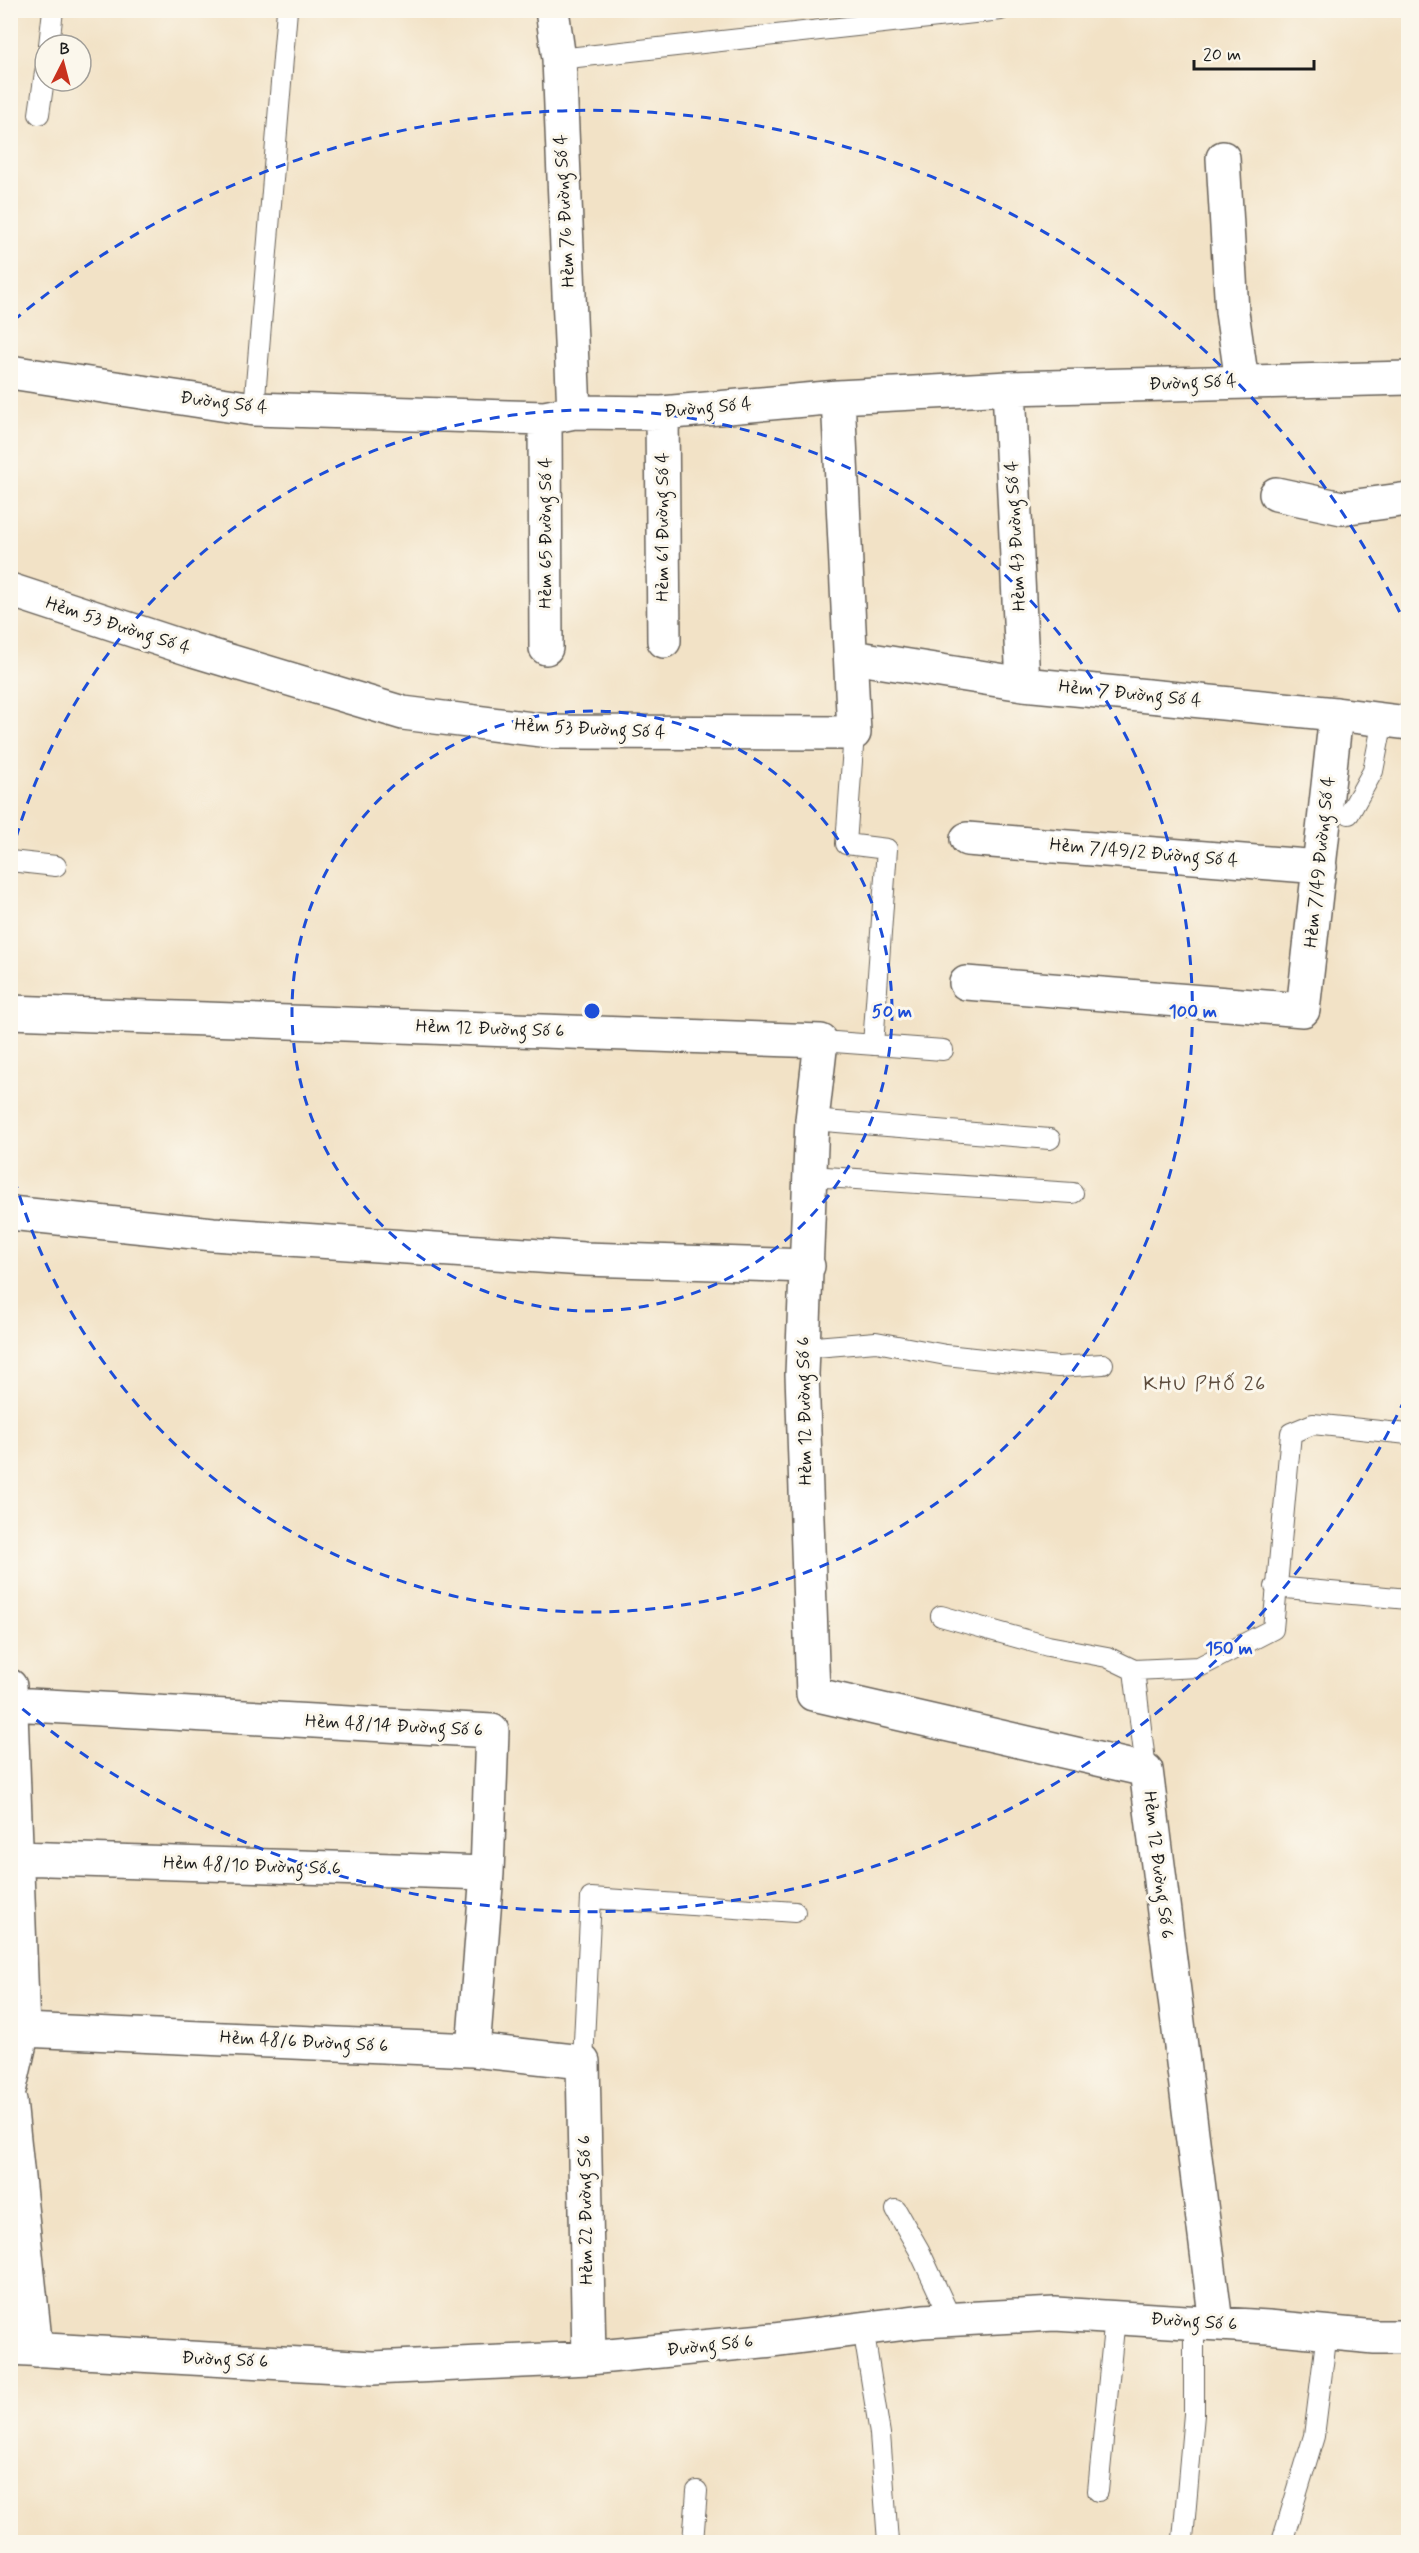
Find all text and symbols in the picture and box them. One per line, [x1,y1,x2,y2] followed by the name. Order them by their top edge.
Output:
[33,33,93,93] north arrow
[1194,33,1314,71] scale bar
[58,39,71,61] text: B
[1203,43,1241,67] text: 20 m
[549,134,583,288] street label: Hẻm 76 Đường Số 4
[1149,369,1237,399] street label: Đường Số 4
[179,386,269,422] street label: Đường Số 4
[663,392,753,426] street label: Đường Số 4
[651,452,677,602] street label: Hẻm 61 Đường Số 4
[534,457,560,609] street label: Hẻm 65 Đường Số 4
[1000,460,1034,612] street label: Hẻm 43 Đường Số 4
[42,591,193,663] street label: Hẻm 53 Đường Số 4
[1057,675,1203,715] street label: Hẻm 7 Đường Số 4
[514,713,666,747] street label: Hẻm 53 Đường Số 4
[1299,775,1343,949] street label: Hẻm 7/49 Đường Số 4
[1049,833,1239,875] street label: Hẻm 7/49/2 Đường Số 4
[872,1000,912,1024] text: 50 m
[1169,1000,1217,1024] text: 100 m
[582,1001,602,1021] centre of rings
[415,1014,565,1046] street label: Hẻm 12 Đường Số 6
[792,1336,820,1486] street label: Hẻm 12 Đường Số 6
[1143,1371,1267,1398] district label: KHU PHỐ 26
[1205,1637,1253,1661] text: 150 m
[304,1709,484,1745] street label: Hẻm 48/14 Đường Số 6
[1135,1790,1179,1941] street label: Hẻm 12 Đường Số 6
[163,1851,341,1883] street label: Hẻm 48/10 Đường Số 6
[219,2026,389,2060] street label: Hẻm 48/6 Đường Số 6
[573,2135,601,2285] street label: Hẻm 22 Đường Số 6
[1150,2307,1238,2339] street label: Đường Số 6
[666,2330,755,2364] street label: Đường Số 6
[181,2346,269,2376] street label: Đường Số 6

